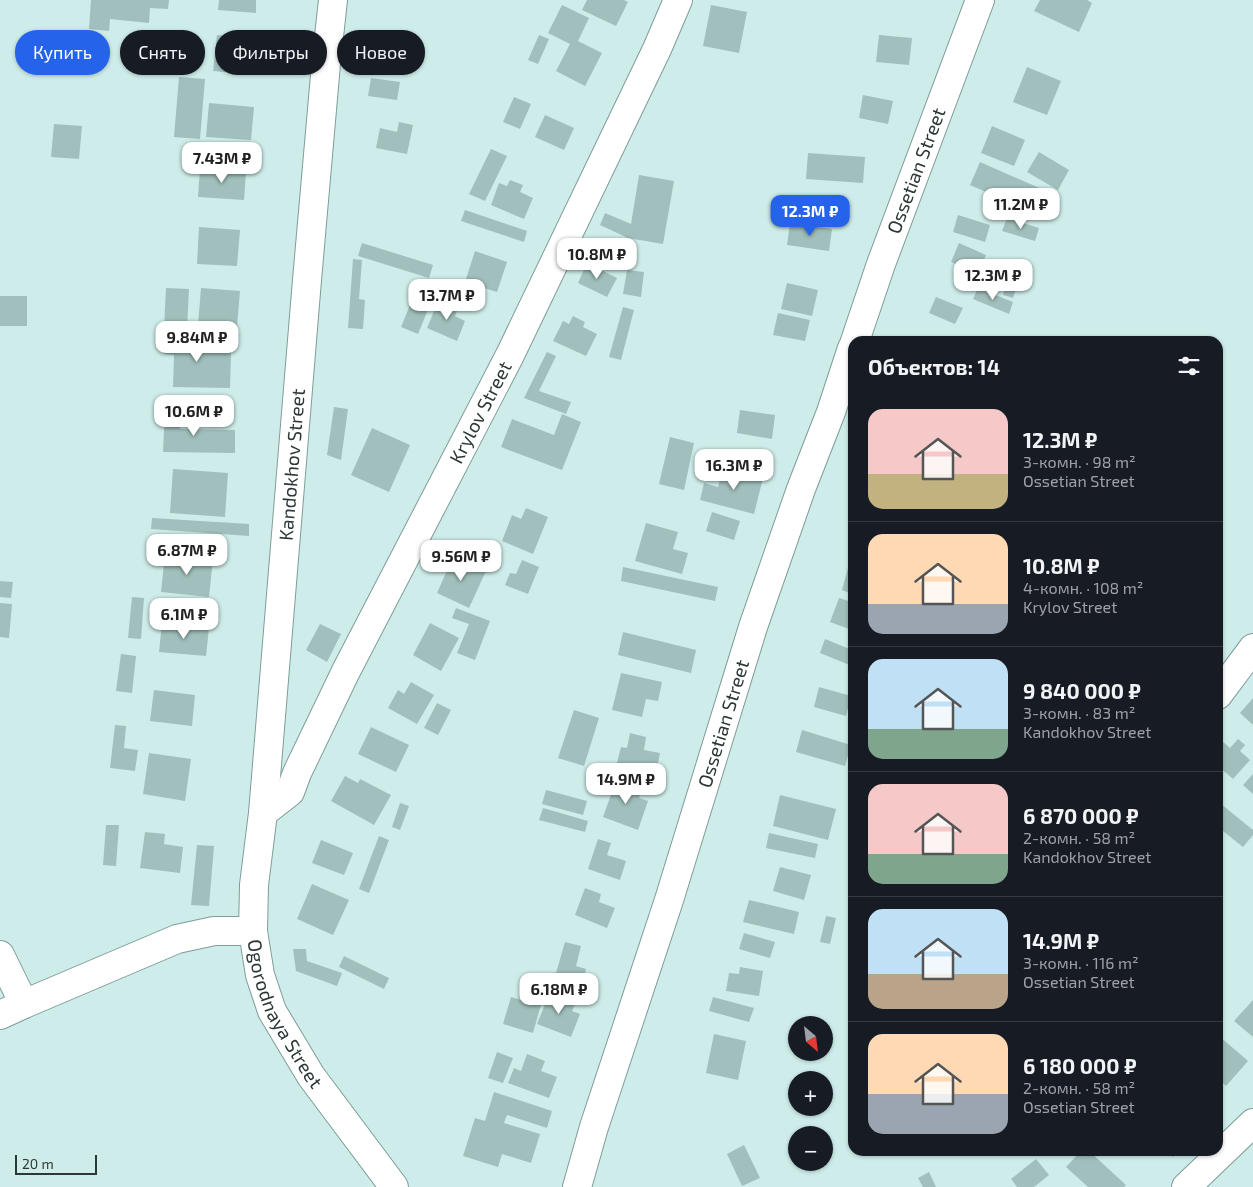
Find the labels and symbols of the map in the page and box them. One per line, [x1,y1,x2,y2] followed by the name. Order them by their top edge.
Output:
[881,104,950,237] street label: Ossetian Street
[176,142,268,184] pin: 7.43M ₽
[975,188,1067,230] pin: 11.2M ₽
[764,194,856,237] pin: 12.3M ₽
[551,238,643,280] pin: 10.8M ₽
[947,258,1039,301] pin: 12.3M ₽
[401,278,493,321] pin: 13.7M ₽
[151,320,243,363] pin: 9.84M ₽
[444,357,516,467] street label: Krylov Street
[274,388,309,542] street label: Kandokhov Street
[148,394,240,437] pin: 10.6M ₽
[688,448,780,491] pin: 16.3M ₽
[141,534,233,576] pin: 6.87M ₽
[415,540,507,582] pin: 9.56M ₽
[143,598,225,640] pin: 6.1M ₽
[692,657,753,790] street label: Ossetian Street
[580,762,672,805] pin: 14.9M ₽
[243,937,328,1092] street label: Ogorodnaya Street
[513,972,605,1015] pin: 6.18M ₽
[788,1016,832,1061] north arrow
[15,1152,98,1175] scale bar

